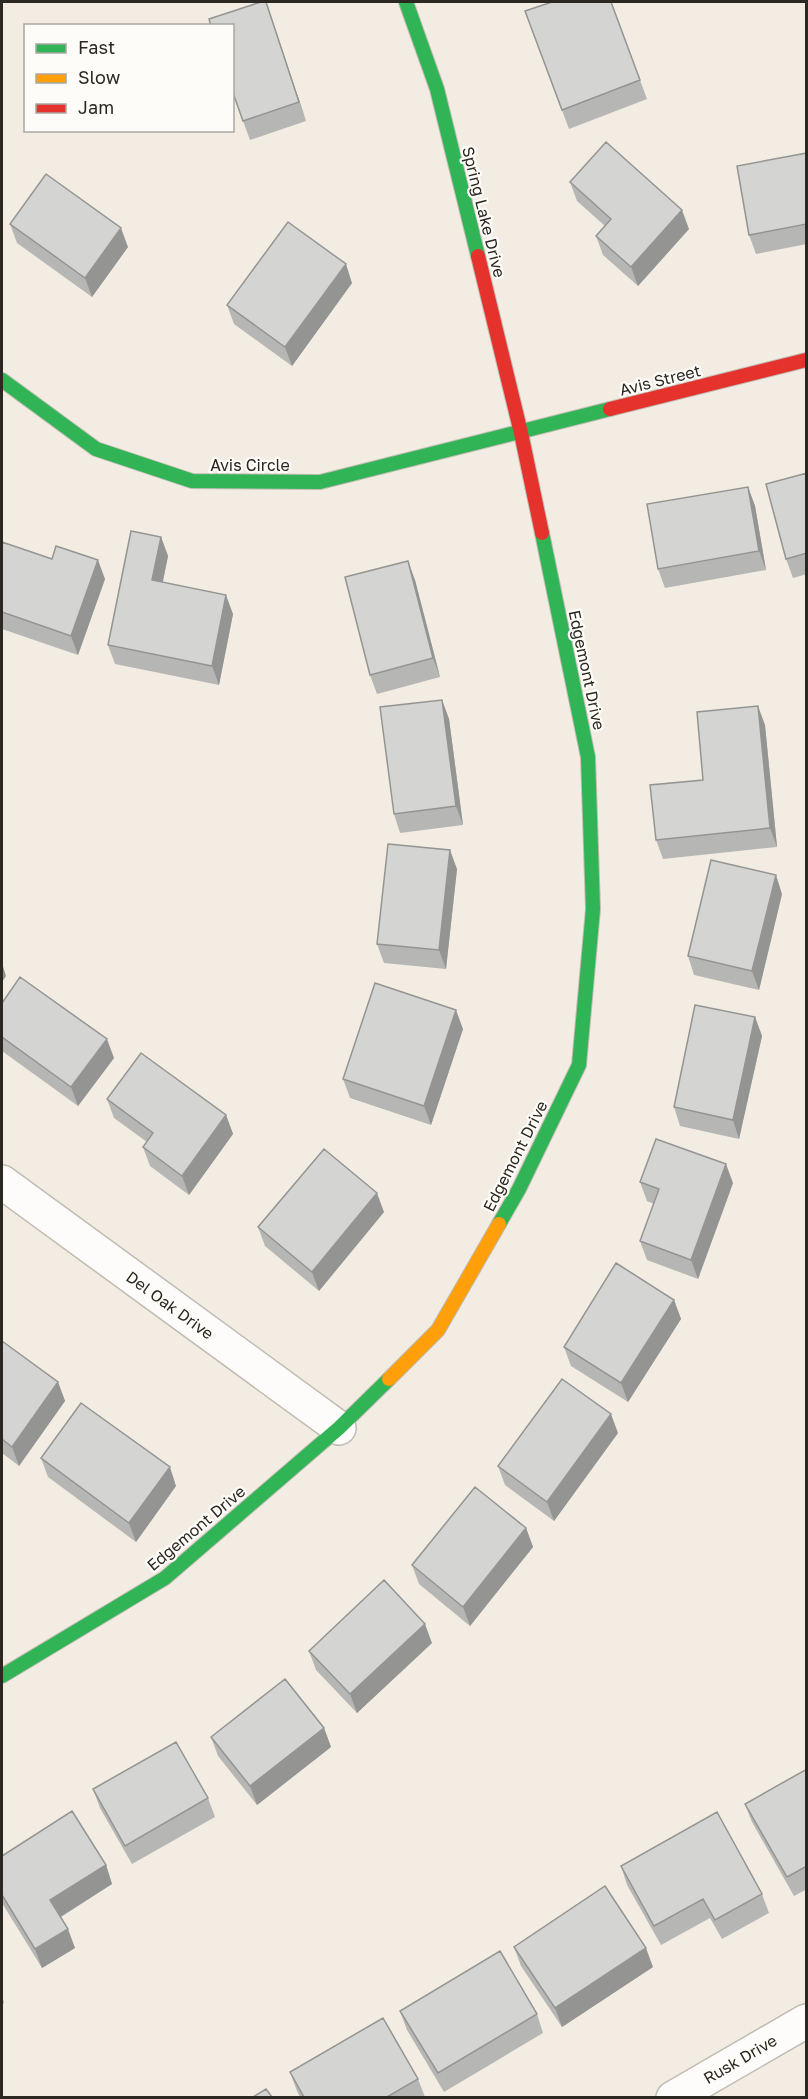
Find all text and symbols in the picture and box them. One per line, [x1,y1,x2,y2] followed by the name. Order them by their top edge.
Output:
[24,24,234,132] legend
[78,36,115,58] text: Fast
[78,66,121,88] text: Slow
[78,96,114,118] text: Jam
[458,144,510,280] street label: Spring Lake Drive
[617,360,703,400] street label: Avis Street
[210,455,290,475] street label: Avis Circle
[565,608,609,732] street label: Edgemont Drive
[478,1097,552,1215] street label: Edgemont Drive
[122,1267,218,1343] street label: Del Oak Drive
[143,1481,249,1575] street label: Edgemont Drive
[700,2030,780,2088] street label: Rusk Drive

